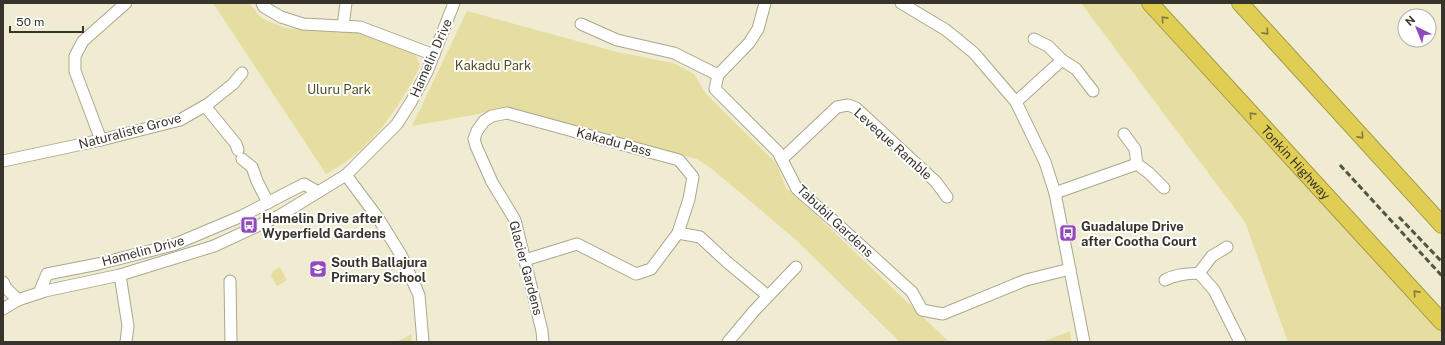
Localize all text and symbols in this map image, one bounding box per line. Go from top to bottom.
scale bar [10,8,83,34]
north arrow [1397,8,1437,48]
text: N [1403,13,1417,28]
text: 50 m [16,15,44,29]
street label: Hamelin Drive [407,16,455,100]
one-way arrow [1162,16,1169,24]
one-way arrow [1261,27,1269,35]
park label: Kakadu Park [455,58,531,73]
park label: Uluru Park [307,82,371,97]
street label: Leveque Ramble [851,105,935,183]
street label: Naturaliste Grove [77,110,183,152]
one-way arrow [1249,112,1257,120]
street label: Tonkin Highway [1258,122,1334,203]
street label: Kakadu Pass [575,125,653,159]
one-way arrow [1356,131,1363,138]
street label: Tabubil Gardens [794,182,876,260]
place label: Hamelin Drive after Wyperfield Gardens [262,211,386,241]
bus stop icon: Hamelin Drive after Wyperfield Gardens [239,215,259,235]
street label: Glacier Gardens [506,219,546,317]
place label: Guadalupe Drive after Cootha Court [1081,219,1197,249]
bus stop icon: Guadalupe Drive after Cootha Court [1058,223,1078,243]
street label: Hamelin Drive [100,233,186,269]
place label: South Ballajura Primary School [331,255,427,285]
school or university icon: South Ballajura Primary School [308,259,328,279]
one-way arrow [1413,291,1420,298]

